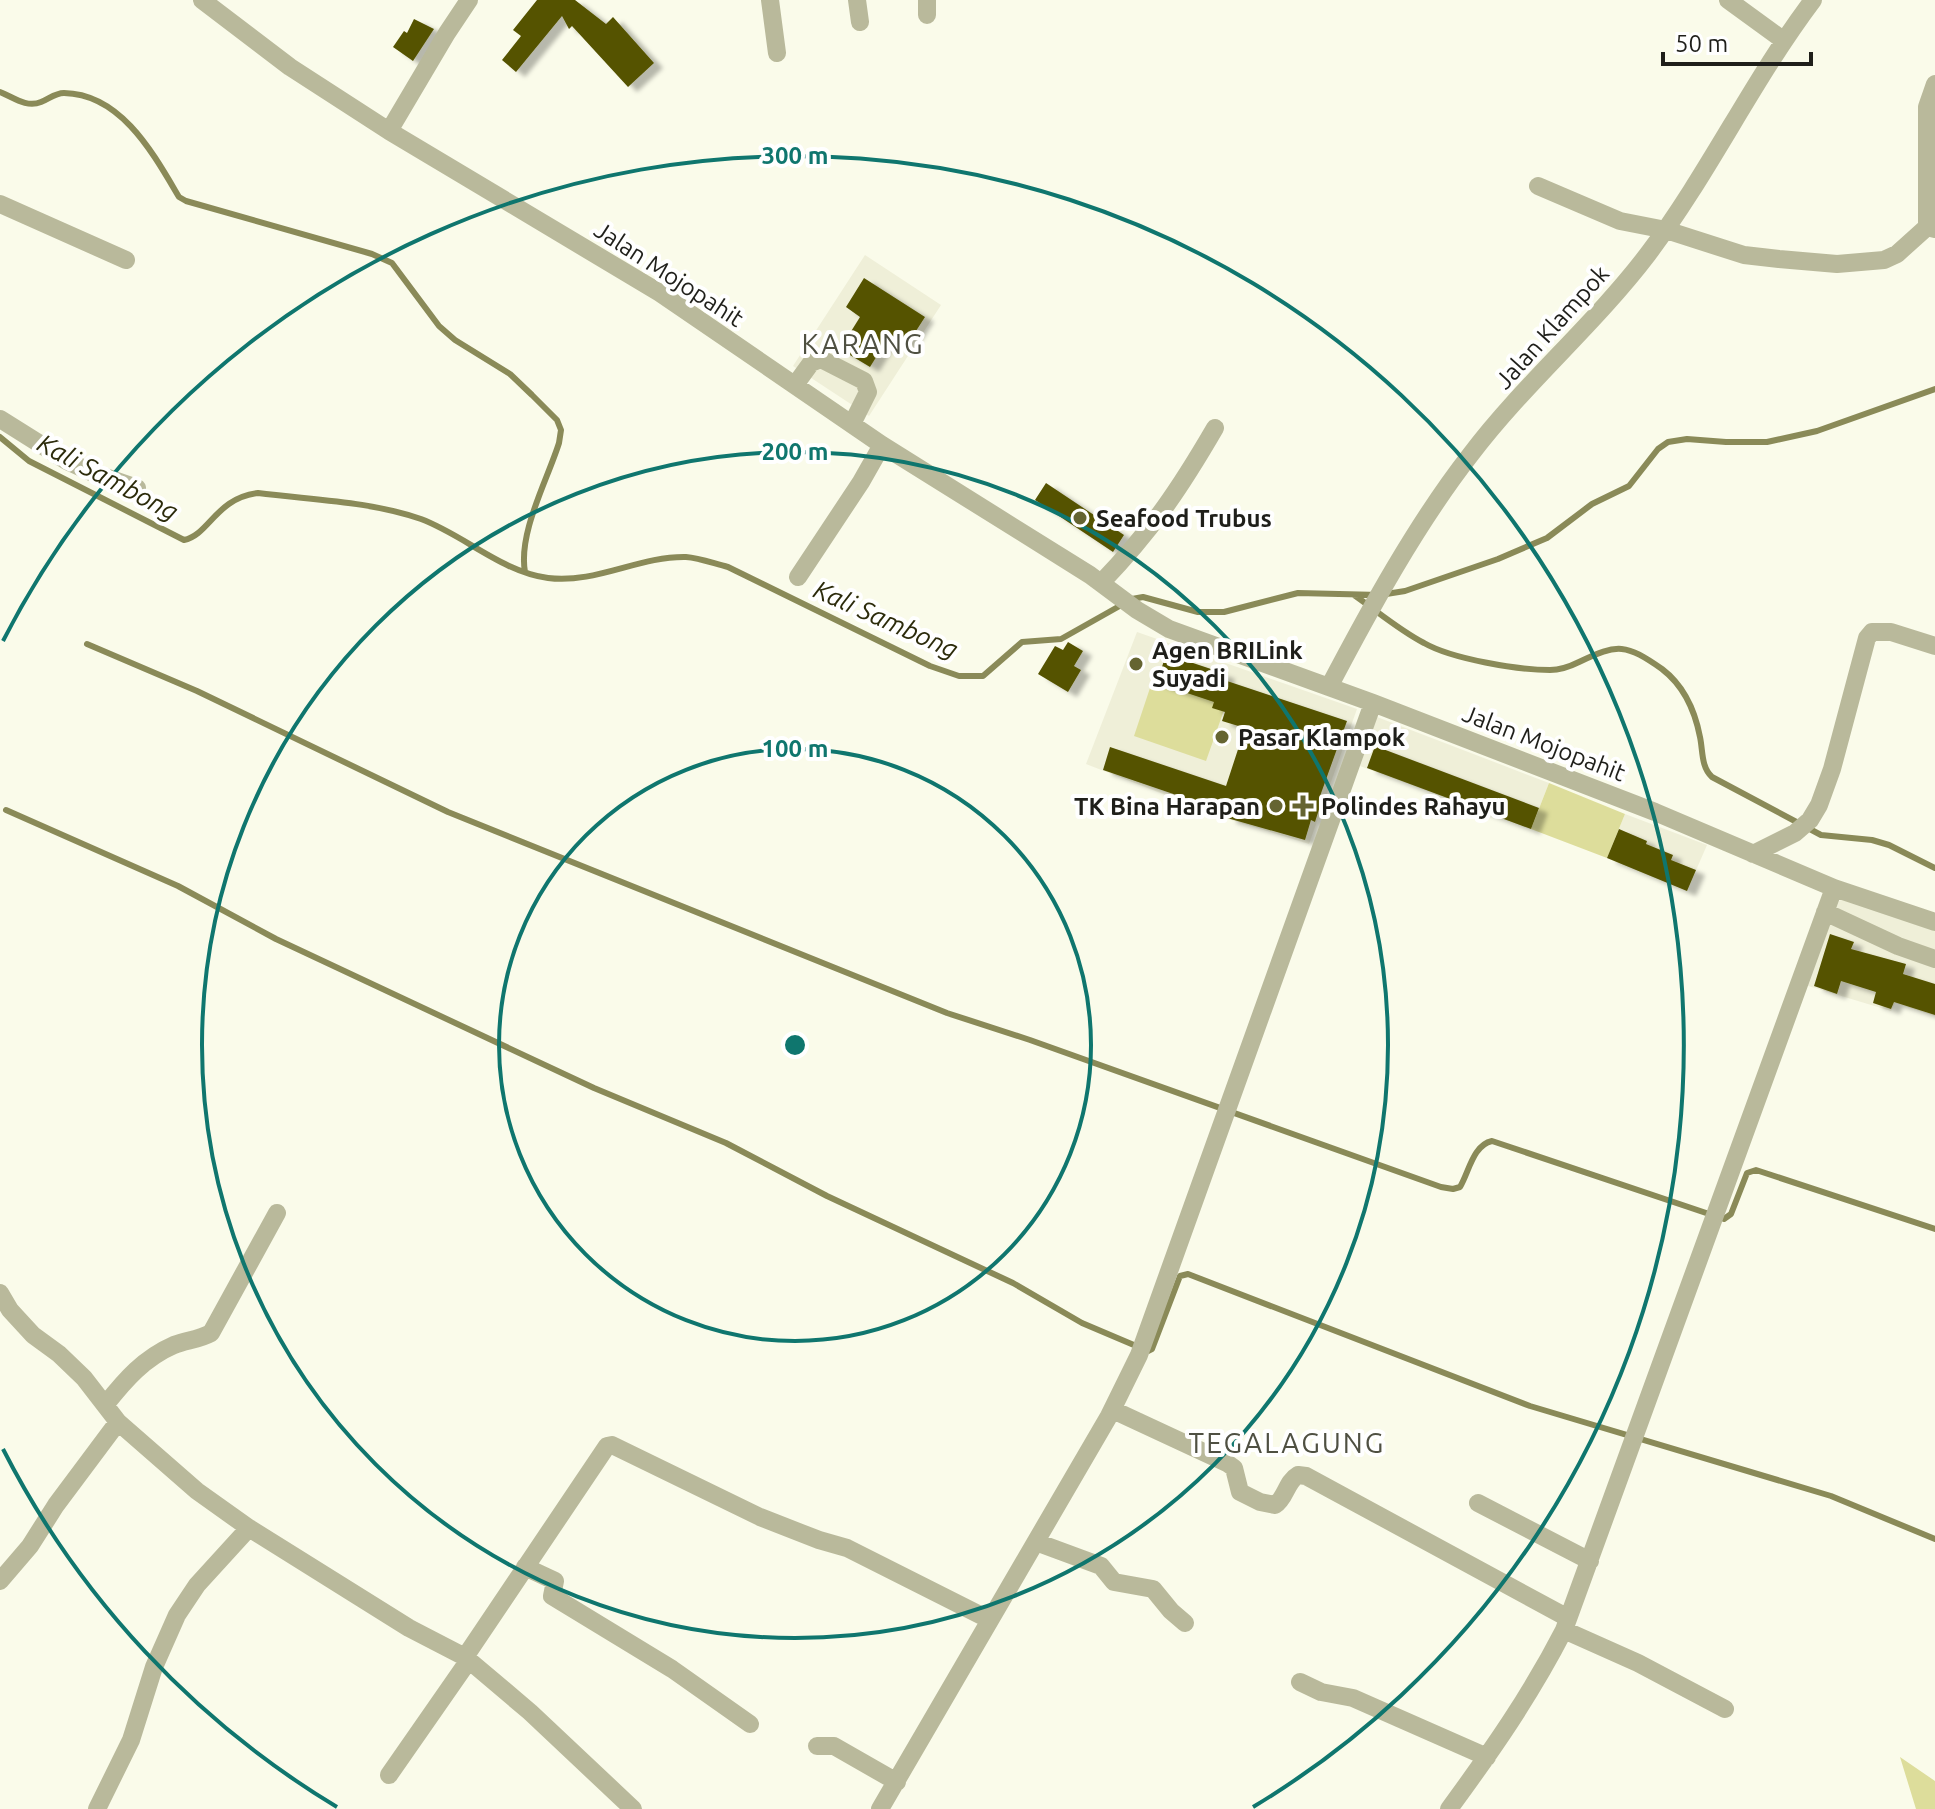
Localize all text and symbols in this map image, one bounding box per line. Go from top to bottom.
scale bar [1663,16,1811,66]
text: 50 m [1675,30,1728,57]
text: 300 m [762,142,828,169]
street label: Jalan Mojopahit [589,216,749,333]
street label: Jalan Klampok [1490,260,1614,394]
district label: KARANG [801,328,925,359]
water label: Kali Sambong [33,428,183,526]
text: 200 m [762,438,828,465]
place label: Seafood Trubus [1096,505,1272,532]
marker: Seafood Trubus [1071,509,1089,527]
water label: Kali Sambong [809,574,963,664]
place label: Agen BRILink Suyadi [1152,637,1303,692]
marker: Agen BRILink Suyadi [1127,655,1145,673]
street label: Jalan Mojopahit [1459,700,1630,787]
place label: Pasar Klampok [1238,724,1406,751]
marker: Pasar Klampok [1213,728,1231,746]
text: 100 m [762,735,828,762]
place label: TK Bina Harapan [1074,793,1260,820]
place label: Polindes Rahayu [1321,793,1505,820]
marker: Polindes Rahayu [1292,795,1314,817]
marker: TK Bina Harapan [1267,797,1285,815]
centre of rings [781,1031,809,1059]
district label: TEGALAGUNG [1189,1427,1385,1458]

